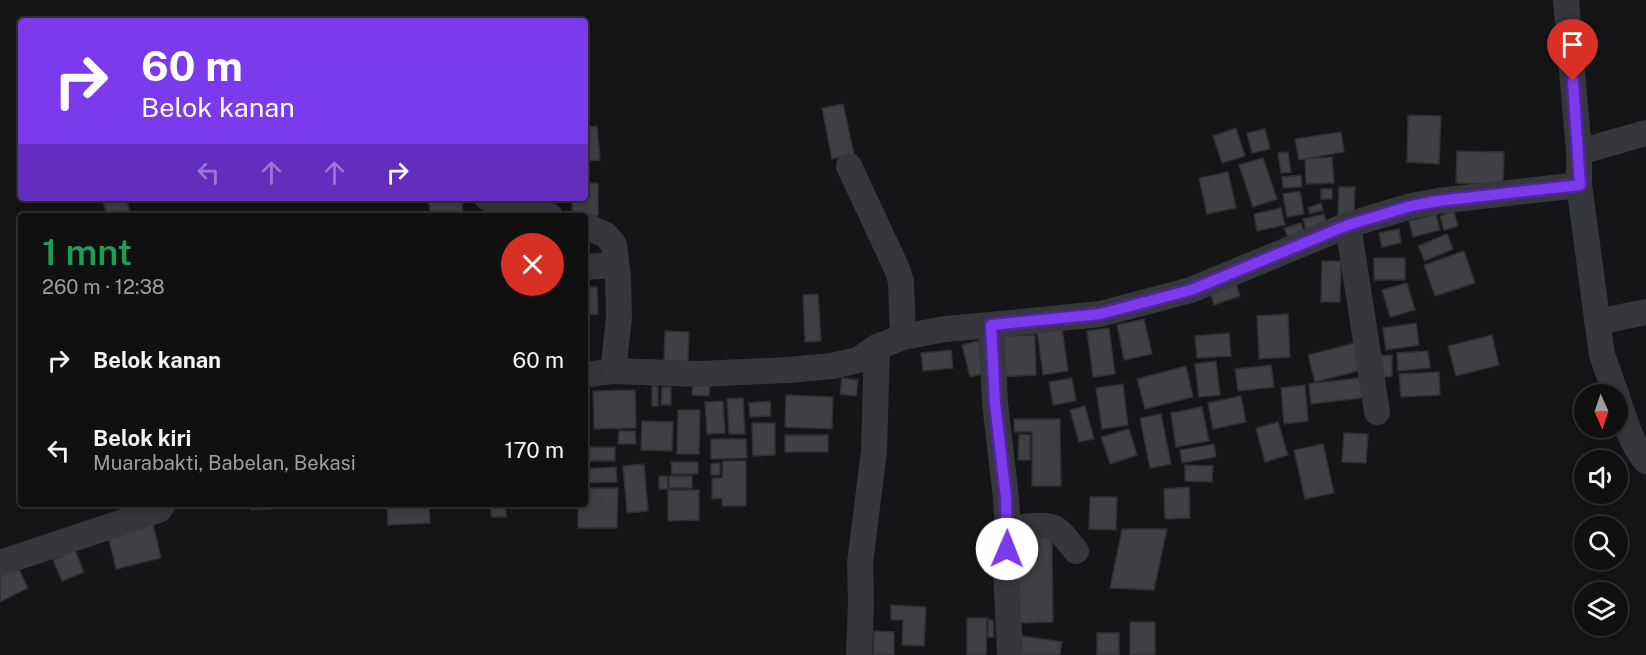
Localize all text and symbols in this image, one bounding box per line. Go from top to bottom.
pin [1547,19,1598,81]
icon: arrive [1556,28,1589,61]
text: 60 m [141,41,243,90]
icon: right [42,42,120,120]
text: Belok kanan [141,91,295,123]
icon: left [192,156,225,189]
icon: ahead [255,156,288,189]
icon: ahead [318,156,351,189]
icon: right [381,156,414,189]
text: 1 mnt [42,231,132,273]
button: close [501,233,564,296]
text: 260 m · 12:38 [42,275,165,299]
icon: right [42,344,75,377]
text: Belok kanan [93,347,221,373]
text: 60 m [513,347,564,373]
north arrow [1574,384,1628,438]
map controls [1574,384,1628,636]
text: Belok kiri [93,425,191,451]
icon: left [42,434,75,467]
text: 170 m [504,437,564,463]
button: sound [1574,450,1628,504]
text: Muarabakti, Babelan, Bekasi [93,451,356,475]
button: search [1574,516,1628,570]
position arrow [975,517,1039,581]
button: layers [1574,582,1628,636]

